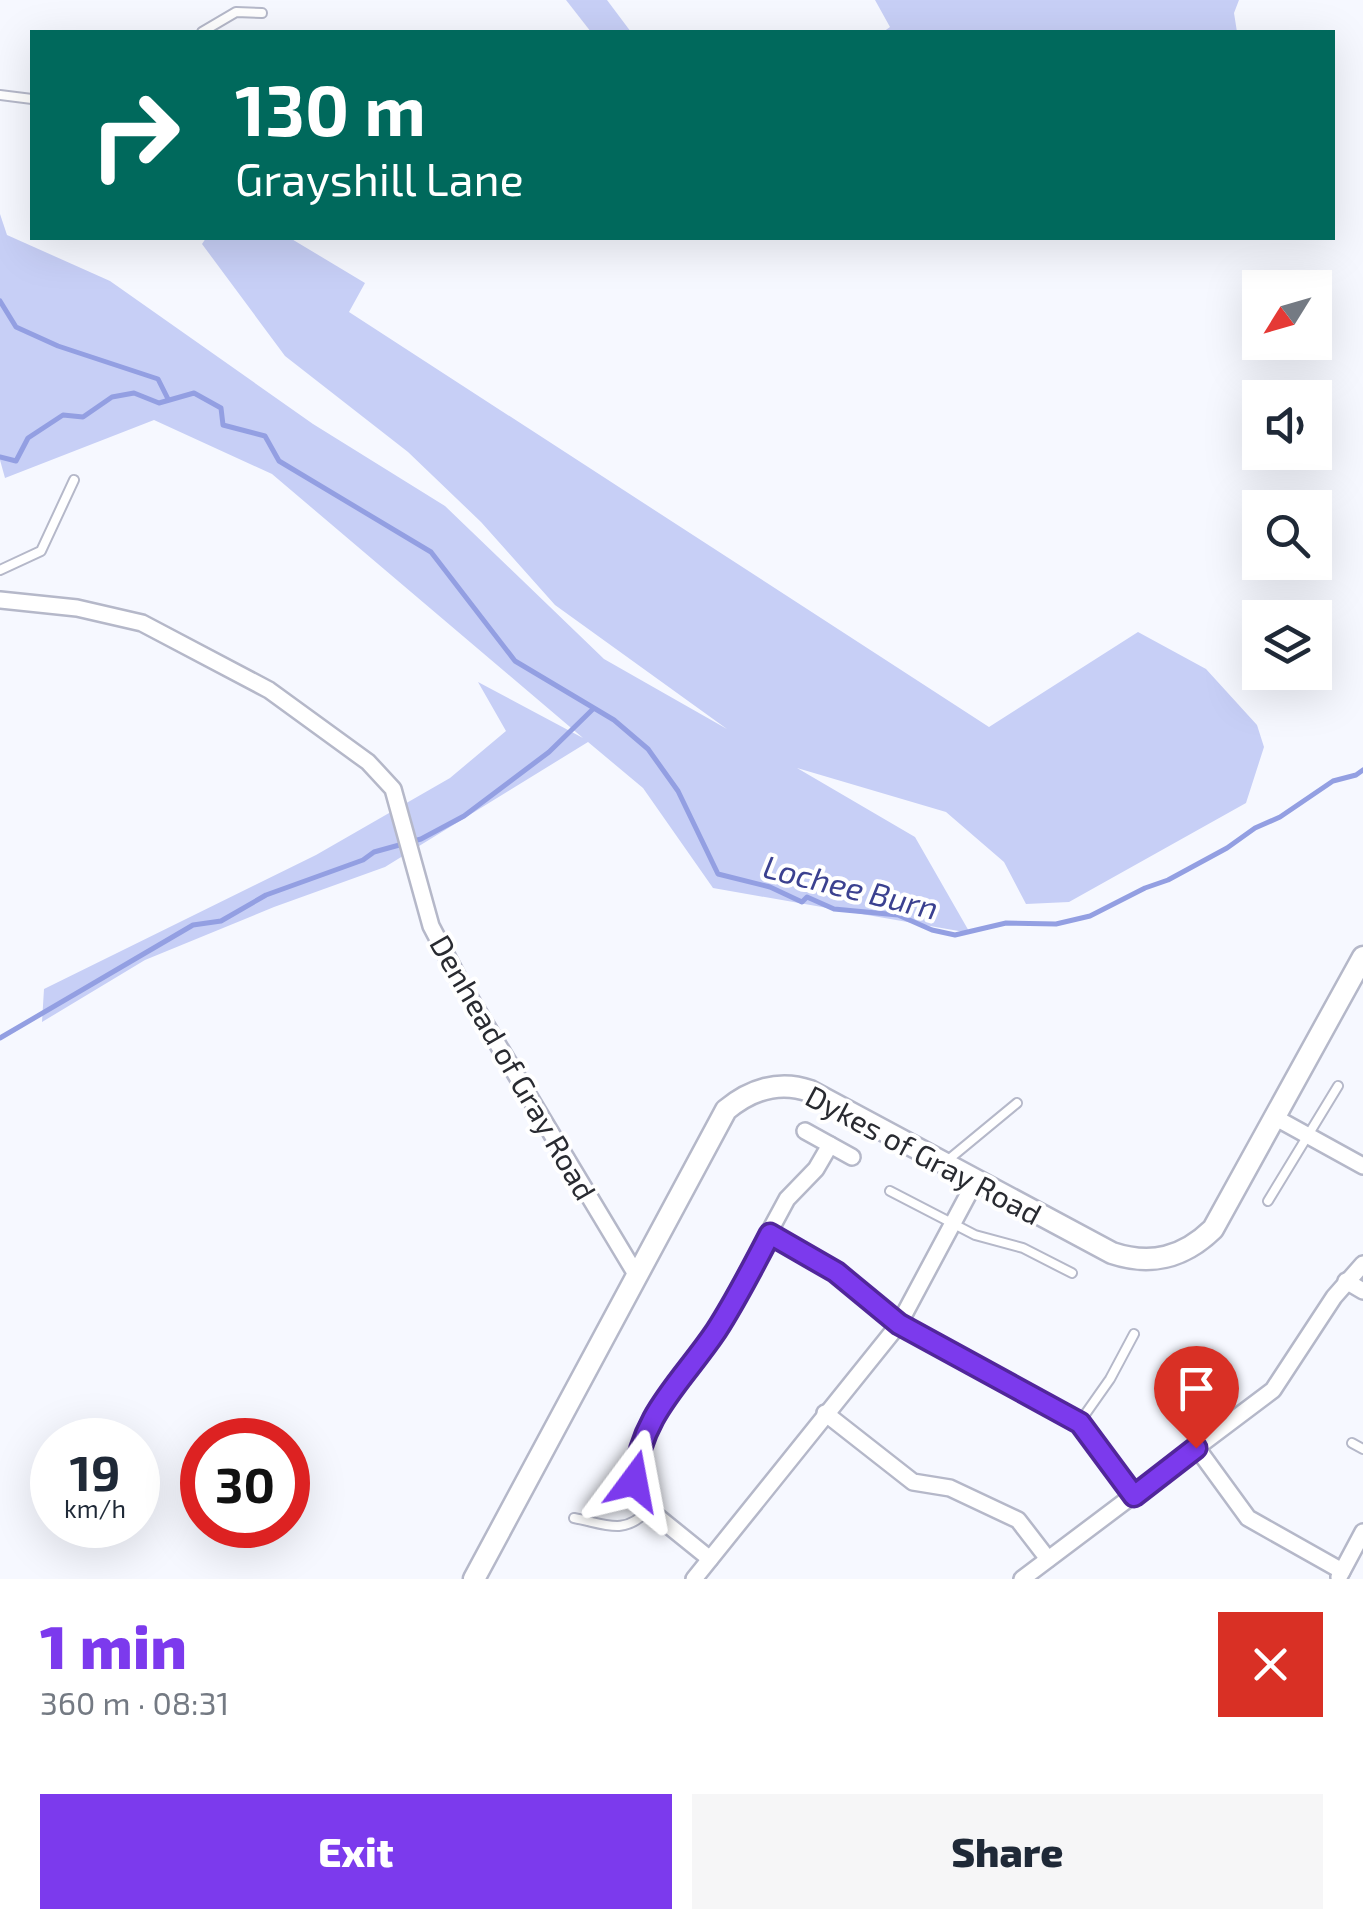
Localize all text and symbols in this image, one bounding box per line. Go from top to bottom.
text: 130 m [235,66,426,150]
icon: right [70,70,200,200]
text: Grayshill Lane [235,151,524,205]
north arrow [1242,270,1332,360]
map controls [1242,270,1332,690]
button: sound [1242,380,1332,470]
button: search [1242,490,1332,580]
button: layers [1242,600,1332,690]
water label: Lochee Burn [760,846,942,926]
street label: Denhead of Gray Road [423,928,605,1206]
street label: Dykes of Gray Road [800,1077,1048,1231]
pin [1154,1346,1239,1449]
icon: arrive [1169,1361,1224,1416]
speed limit sign: 30 [180,1418,310,1548]
position arrow [582,1429,686,1533]
text: 19 [69,1441,121,1501]
text: km/h [64,1493,126,1523]
text: 1 min [40,1609,187,1681]
button: close [1218,1612,1323,1717]
text: 360 m · 08:31 [40,1683,229,1721]
button: Exit [40,1794,672,1909]
button: Share [692,1794,1323,1909]

